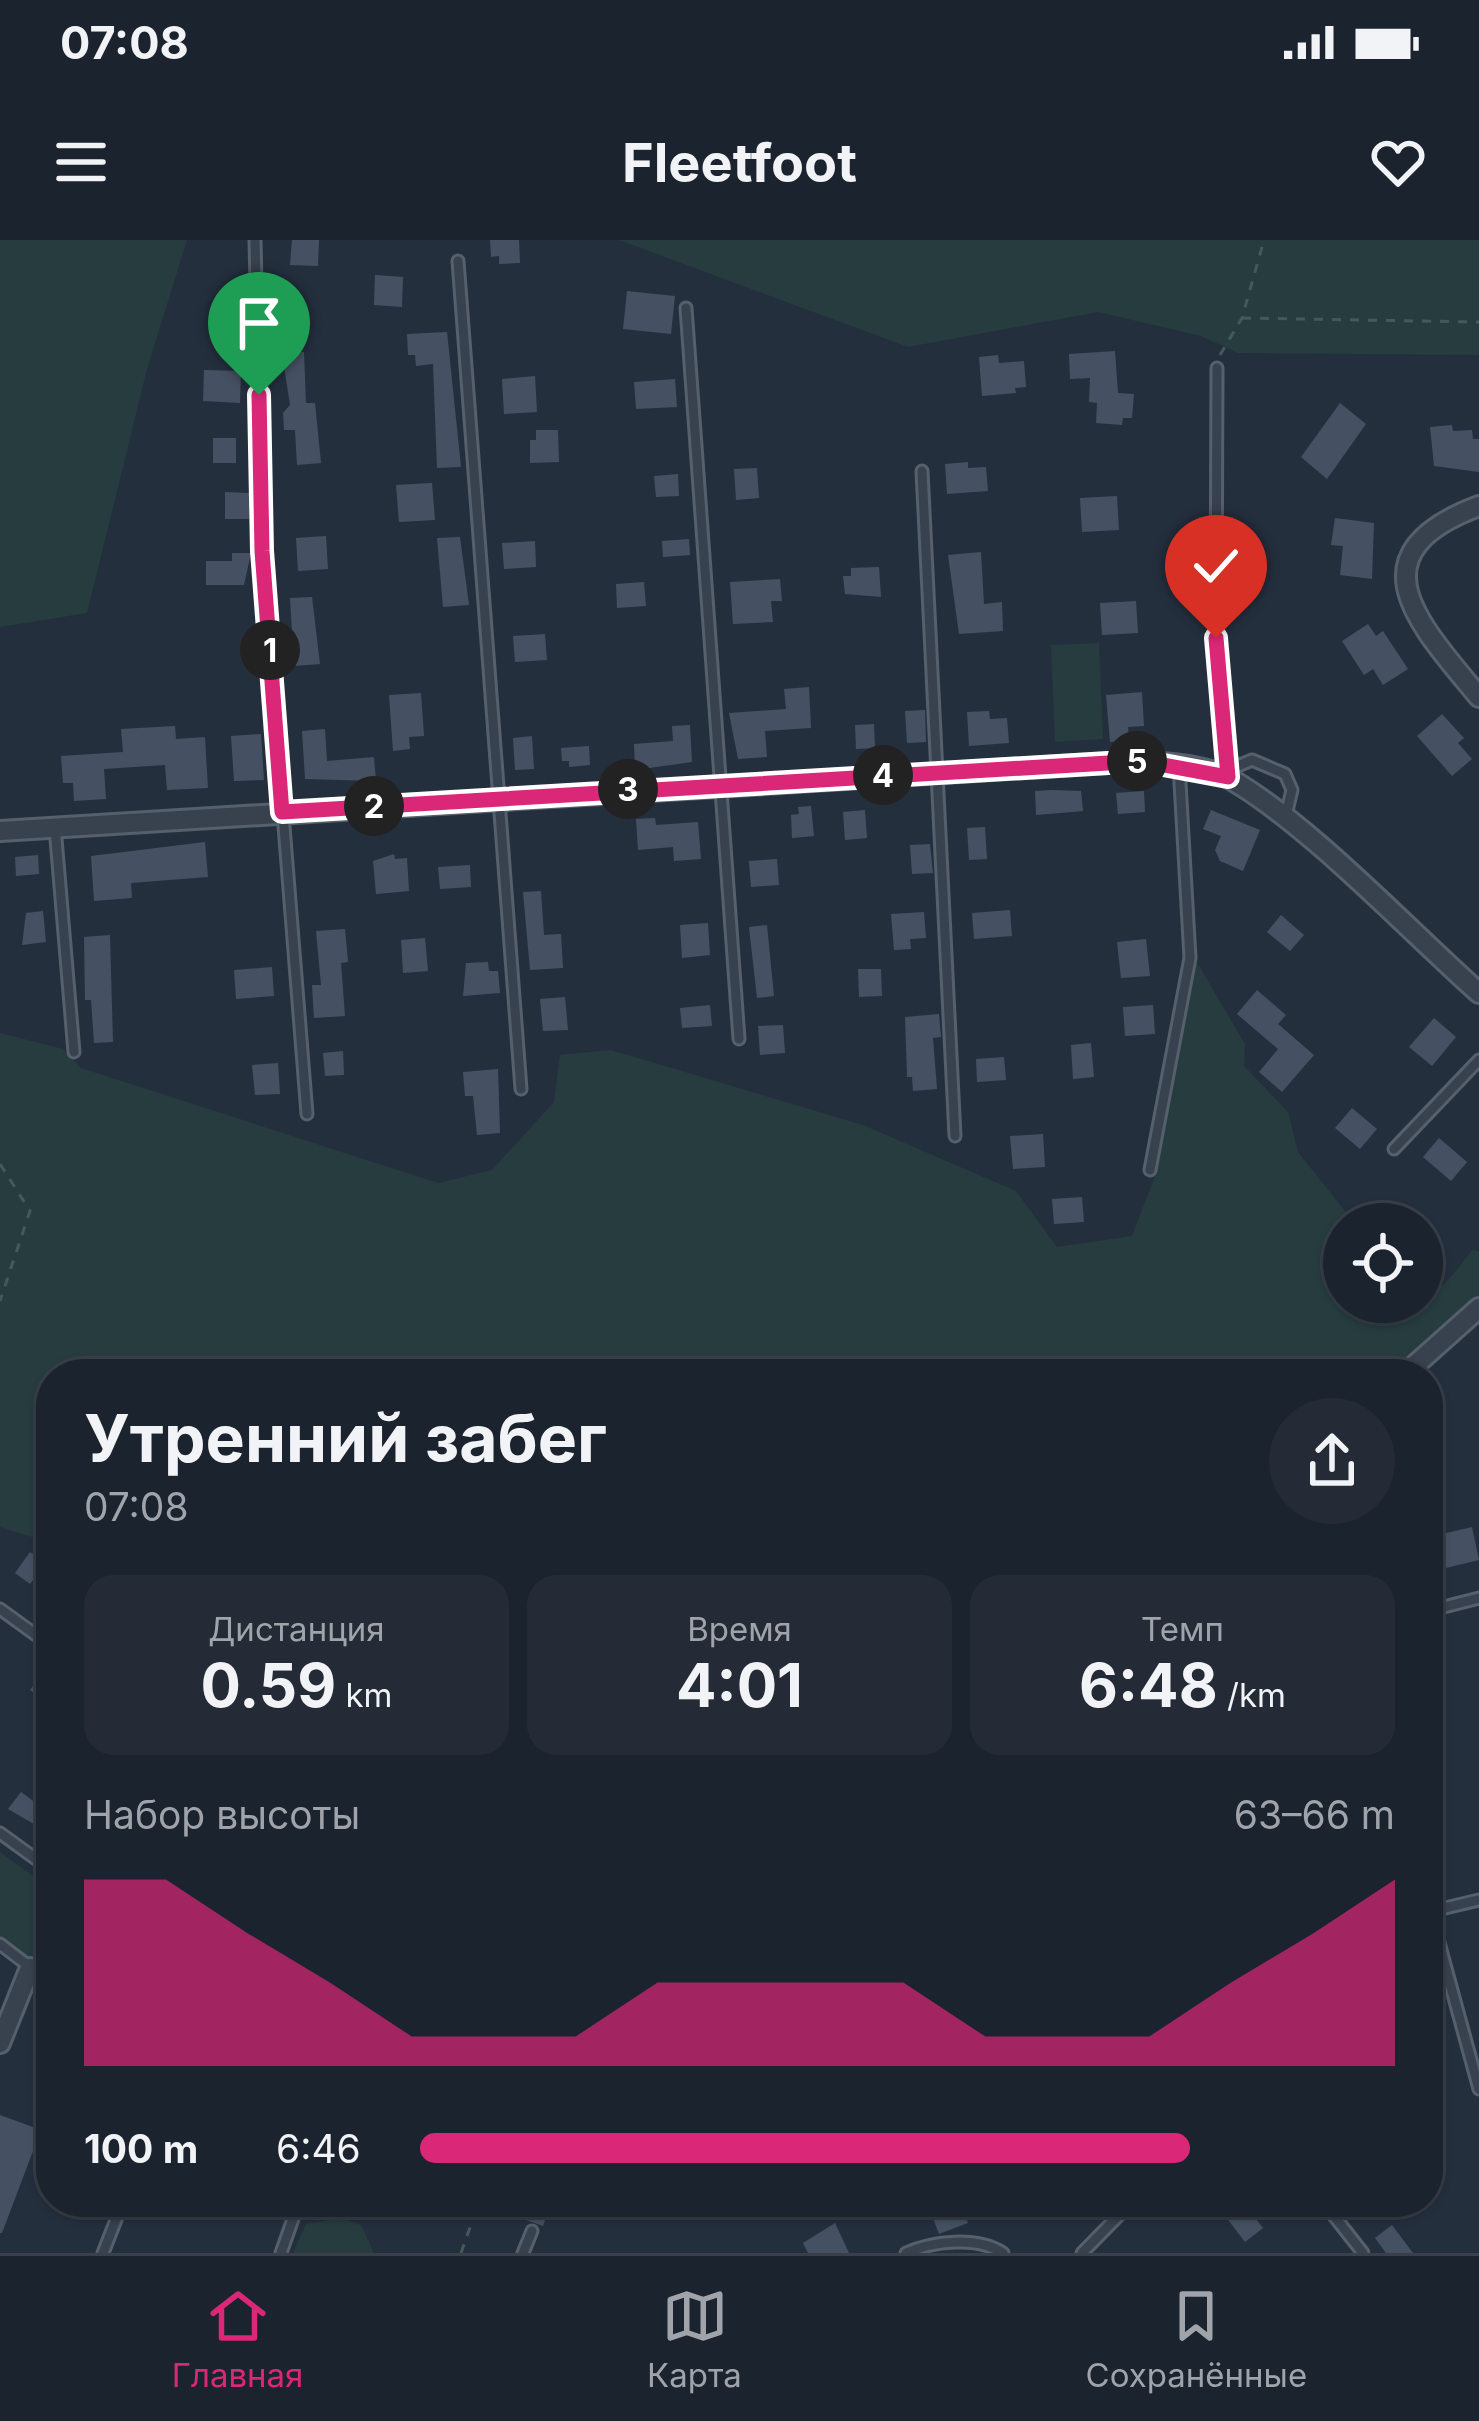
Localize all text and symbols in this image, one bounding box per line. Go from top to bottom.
text: 07:08 [60,15,189,70]
icon: menu [48,129,114,195]
icon: heart [1365,129,1431,195]
text: Fleetfoot [622,130,857,195]
pin [208,272,310,395]
icon: arrive [226,290,292,356]
pin [1165,515,1267,638]
icon: check [1183,533,1249,599]
pin: 1 [240,620,300,680]
text: 1 [263,630,277,670]
pin: 5 [1107,731,1167,791]
text: 5 [1126,741,1148,781]
pin: 4 [853,745,913,805]
text: 4 [872,755,894,795]
pin: 3 [598,759,658,819]
text: 3 [617,769,639,809]
pin: 2 [344,776,404,836]
text: 2 [364,786,384,826]
map controls [1323,1203,1443,1323]
button: locate [1323,1203,1443,1323]
text: Утренний забег [84,1398,607,1478]
button: share [1269,1398,1395,1524]
text: 07:08 [84,1483,189,1530]
text: Дистанция [208,1609,385,1649]
text: Время [687,1609,792,1649]
text: Темп [1141,1609,1224,1649]
text: 0.59 [201,1649,336,1721]
text: 4:01 [676,1649,803,1721]
text: 6:48 [1079,1649,1218,1721]
text: km [336,1675,393,1715]
text: /km [1218,1675,1286,1715]
text: Набор высоты [84,1791,360,1838]
text: 63–66 m [1234,1791,1395,1838]
text: 100 m [84,2125,198,2172]
text: 6:46 [276,2125,361,2172]
tab: Главная [172,2283,303,2395]
tab: Карта [647,2283,742,2395]
tab: Сохранённые [1086,2283,1307,2395]

